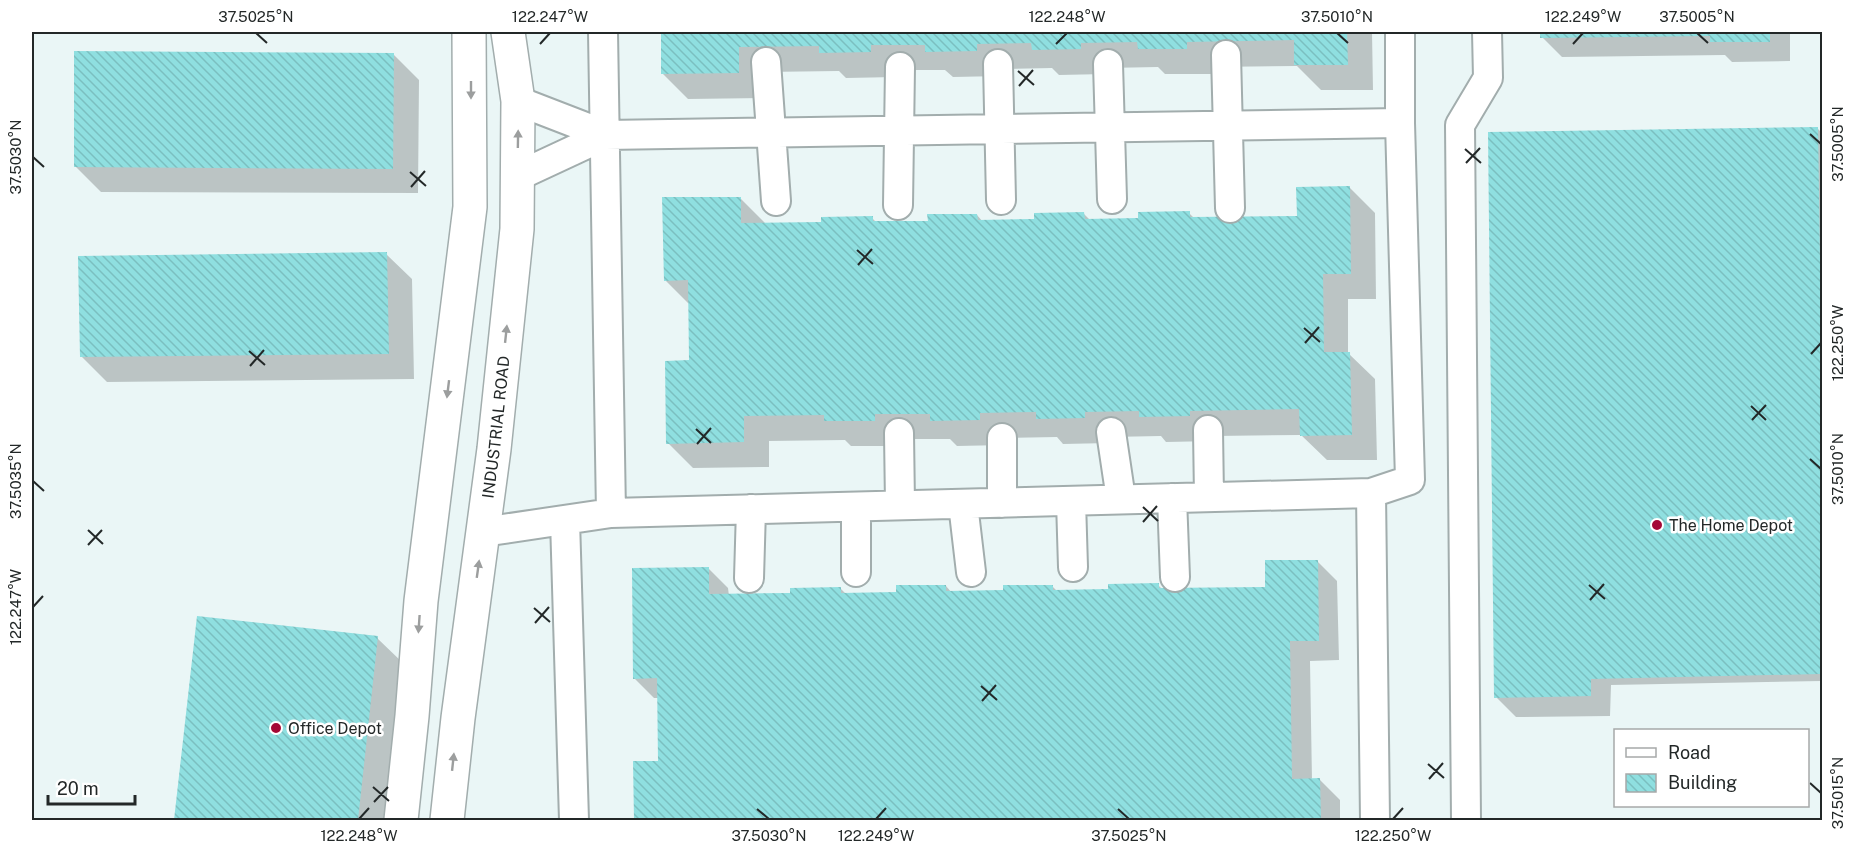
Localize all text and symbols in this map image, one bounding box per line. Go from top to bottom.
text: 37.5025°N [218,8,294,25]
text: 122.247°W [512,8,588,25]
text: 122.248°W [1029,8,1106,25]
text: 37.5010°N [1301,8,1373,25]
text: 122.249°W [1545,8,1621,25]
text: 37.5005°N [1659,8,1735,25]
one-way arrow [466,80,476,99]
text: 37.5005°N [1829,106,1846,182]
text: 37.5030°N [7,119,24,195]
one-way arrow [513,130,523,149]
text: 122.250°W [1829,305,1846,381]
one-way arrow [501,324,511,343]
street label: INDUSTRIAL ROAD [479,355,514,499]
one-way arrow [444,379,453,398]
text: 37.5010°N [1829,433,1846,505]
text: 37.5035°N [7,443,24,519]
place label: The Home Depot [1669,516,1793,535]
marker: The Home Depot [1650,518,1664,532]
one-way arrow [474,559,483,578]
text: 122.247°W [7,569,24,645]
one-way arrow [414,614,424,633]
place label: Office Depot [288,719,382,738]
marker: Office Depot [269,721,283,735]
legend [1614,729,1809,807]
text: Road [1668,742,1711,763]
one-way arrow [449,753,458,772]
text: 37.5015°N [1829,757,1846,829]
scale bar [48,768,135,806]
text: Building [1668,772,1737,793]
text: 20 m [57,778,99,799]
text: 122.248°W [321,827,398,844]
text: 37.5030°N [731,827,807,844]
text: 122.249°W [838,827,914,844]
text: 37.5025°N [1091,827,1167,844]
text: 122.250°W [1355,827,1431,844]

